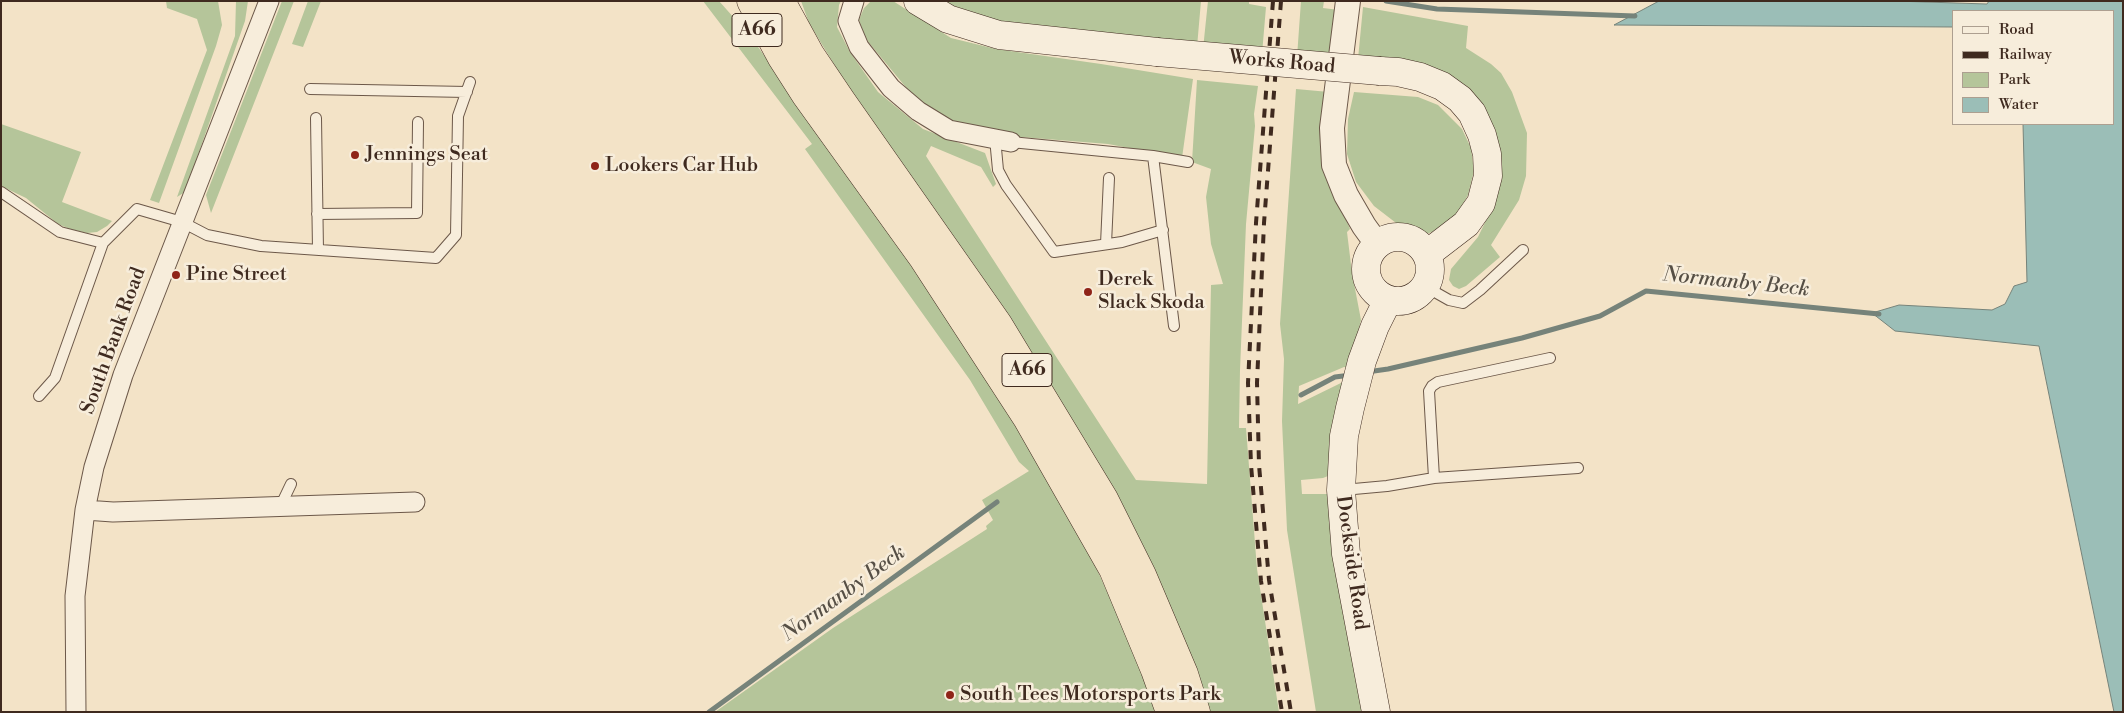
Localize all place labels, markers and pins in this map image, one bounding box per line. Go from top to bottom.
place label: Jennings Seat [365,143,488,167]
marker: Jennings Seat [349,149,361,161]
place label: Lookers Car Hub [605,154,758,178]
marker: Lookers Car Hub [589,160,601,172]
place label: Pine Street [186,263,287,287]
place label: Derek Slack Skoda [1098,268,1205,315]
marker: Pine Street [170,269,182,281]
marker: Derek Slack Skoda [1082,286,1094,298]
place label: South Tees Motorsports Park [960,683,1221,707]
marker: South Tees Motorsports Park [944,689,956,701]

